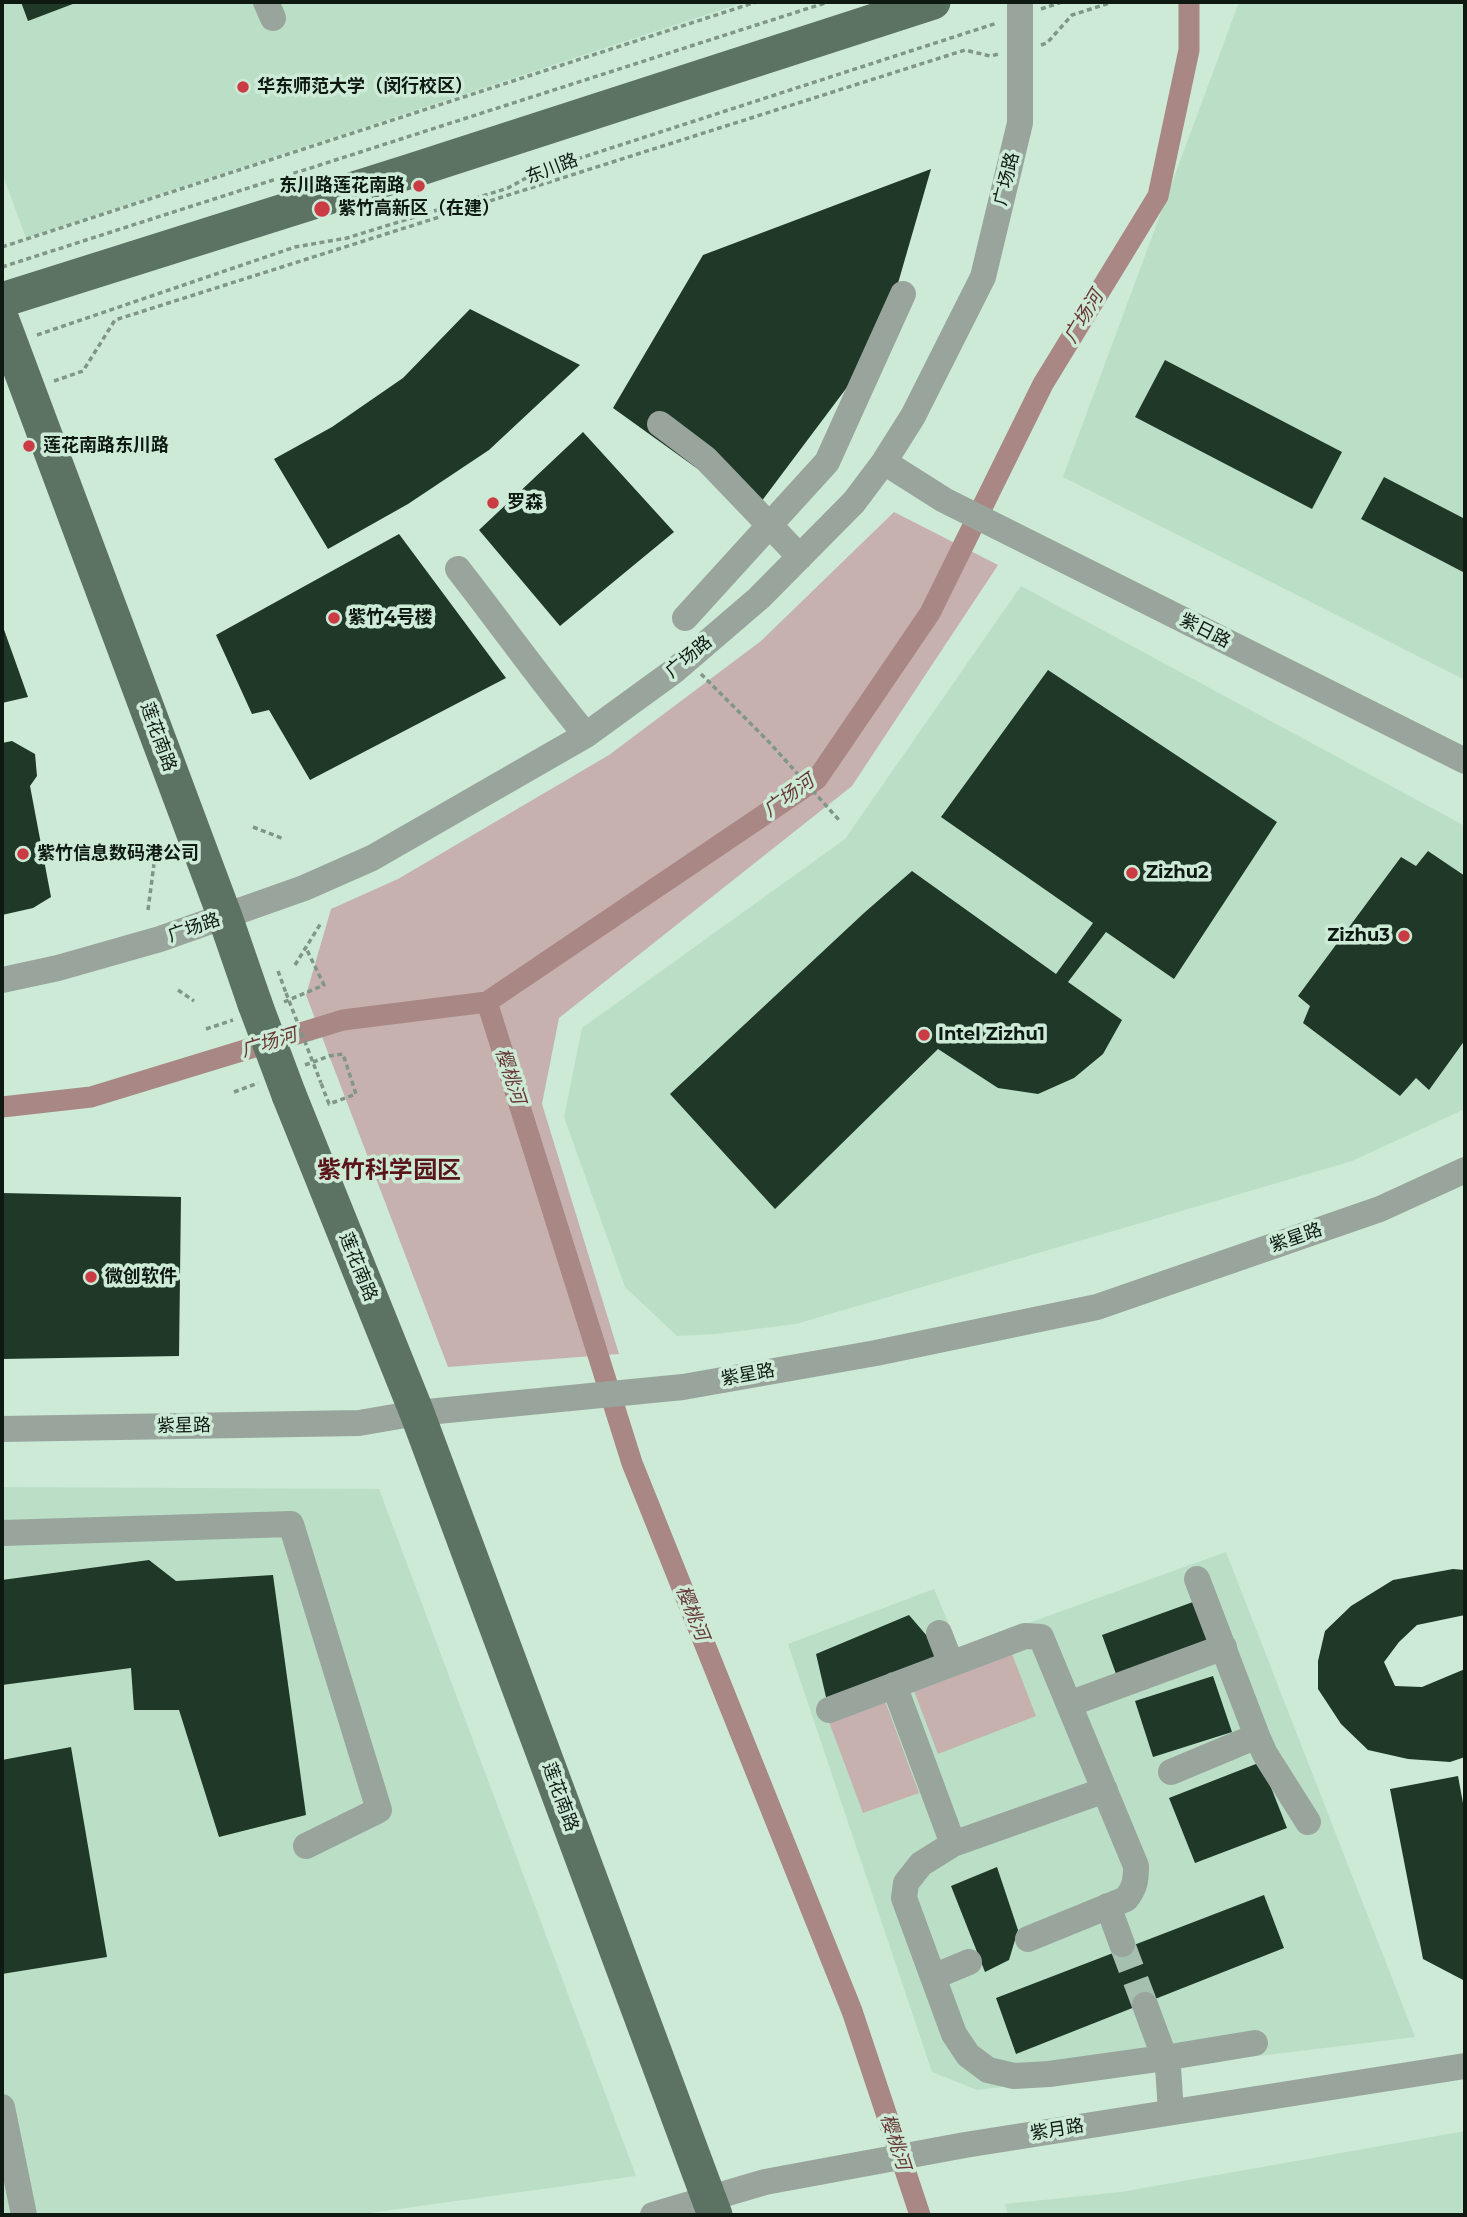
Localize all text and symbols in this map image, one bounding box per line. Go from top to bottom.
place label: 华东师范大学（闵行校区） [257,76,473,98]
marker: 华东师范大学（闵行校区） [235,79,251,95]
street label: 东川路 [523,149,581,189]
street label: 广场路 [990,150,1024,208]
place label: 东川路莲花南路 [279,175,405,197]
marker: 东川路莲花南路 [411,178,427,194]
place label: 紫竹高新区（在建） [338,198,500,220]
marker: 紫竹高新区（在建） [312,199,332,219]
water label: 广场河 [1060,287,1108,347]
place label: 莲花南路东川路 [43,435,169,457]
marker: 莲花南路东川路 [21,438,37,454]
place label: 罗森 [507,492,543,514]
marker: 罗森 [485,495,501,511]
place label: 紫竹4号楼 [348,607,432,629]
street label: 紫日路 [1176,609,1234,653]
marker: 紫竹4号楼 [326,610,342,626]
street label: 广场路 [661,631,717,683]
street label: 莲花南路 [136,699,180,775]
water label: 广场河 [759,770,819,822]
place label: 紫竹信息数码港公司 [37,843,199,865]
marker: 紫竹信息数码港公司 [15,846,31,862]
place label: Zizhu2 [1146,862,1209,884]
marker: Zizhu2 [1124,865,1140,881]
street label: 广场路 [165,909,223,947]
place label: Zizhu3 [1327,925,1390,947]
marker: Zizhu3 [1396,928,1412,944]
water label: 广场河 [238,1024,300,1062]
place label: Intel Zizhu1 [938,1024,1045,1046]
marker: Intel Zizhu1 [916,1027,932,1043]
water label: 樱桃河 [490,1045,530,1107]
district label: 紫竹科学园区 [317,1157,461,1185]
street label: 紫星路 [1267,1219,1325,1257]
street label: 莲花南路 [335,1230,381,1304]
place label: 微创软件 [105,1266,177,1288]
marker: 微创软件 [83,1269,99,1285]
street label: 紫星路 [720,1360,776,1390]
street label: 紫星路 [157,1415,211,1437]
water label: 樱桃河 [671,1582,713,1644]
street label: 莲花南路 [538,1759,582,1835]
water label: 樱桃河 [875,2111,915,2173]
street label: 紫月路 [1029,2115,1085,2145]

